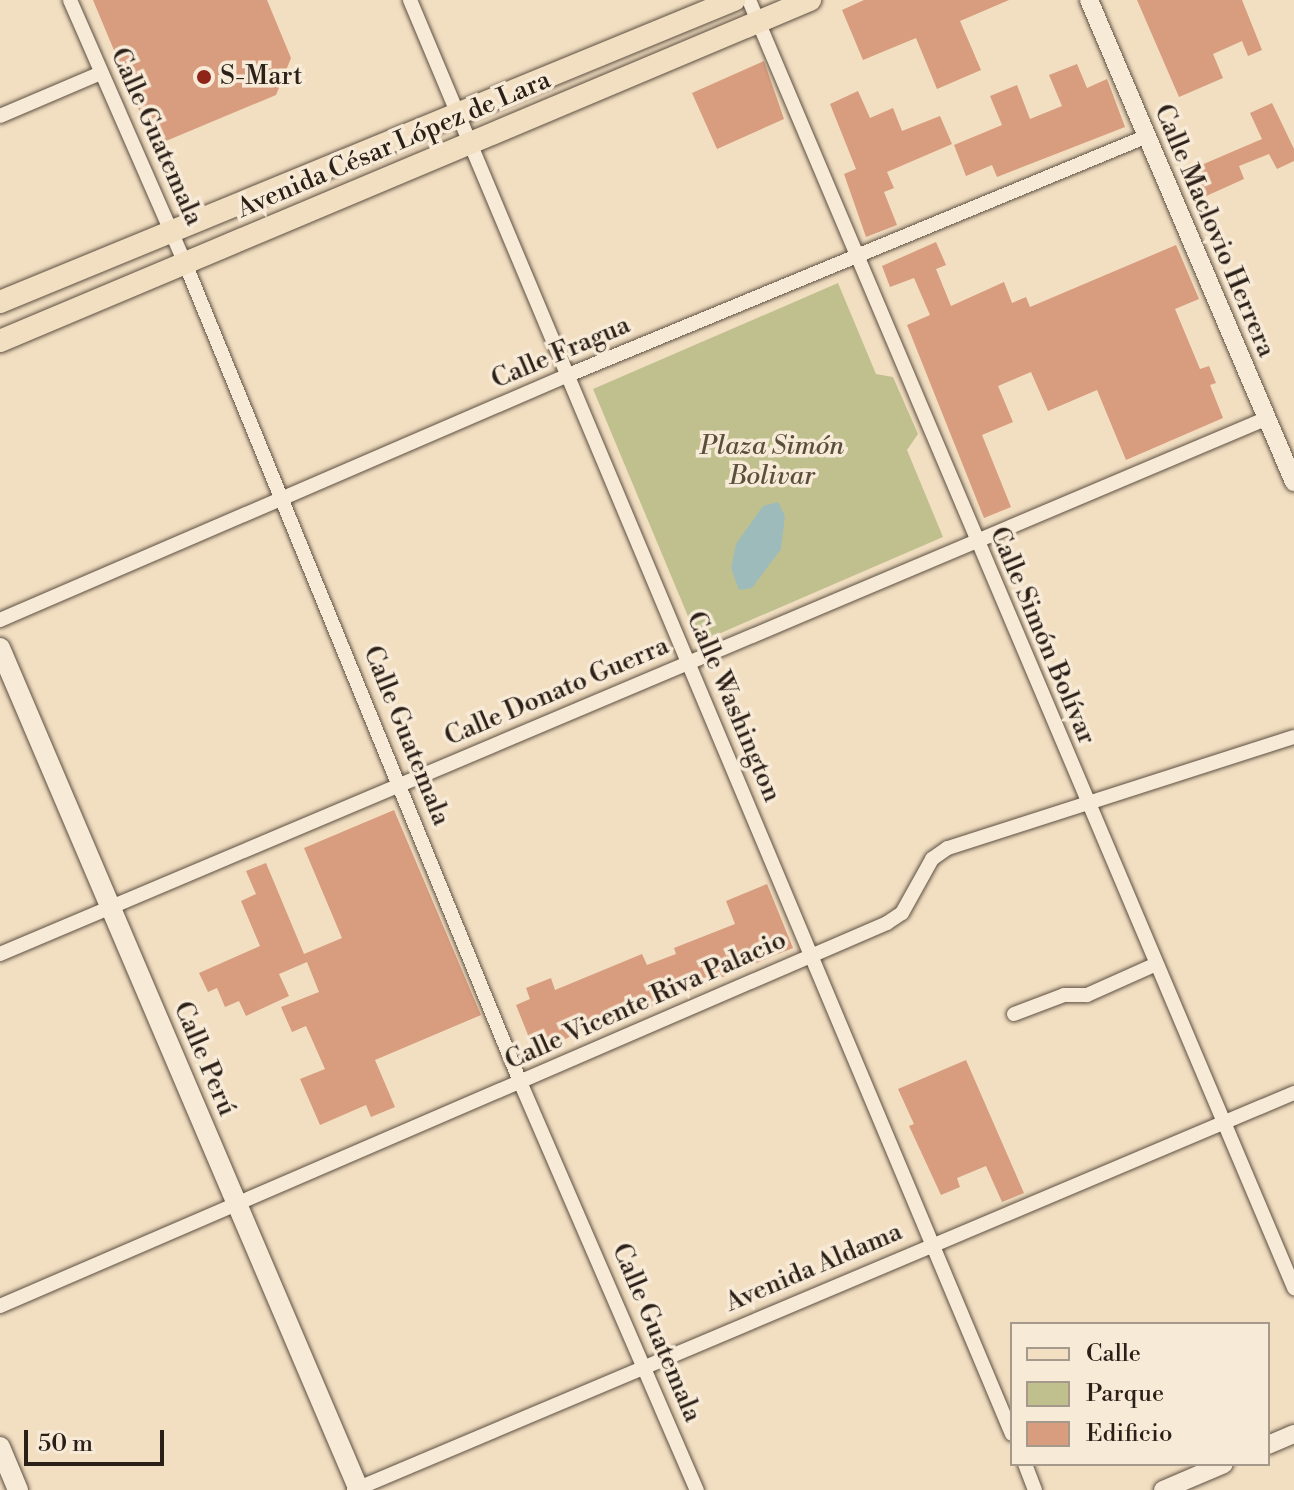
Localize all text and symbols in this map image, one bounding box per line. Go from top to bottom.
street label: Calle Guatemala [103,43,209,231]
place label: S-Mart [220,61,302,93]
street label: Avenida César López de Lara [233,65,555,225]
marker: S-Mart [195,68,213,86]
street label: Calle Maclovio Herrera [1147,100,1281,362]
street label: Calle Fragua [487,310,635,396]
park label: Plaza Simón Bolivar [700,431,844,492]
street label: Calle Simón Bolívar [982,523,1102,749]
street label: Calle Washington [679,607,787,807]
street label: Calle Donato Guerra [440,631,674,753]
street label: Calle Guatemala [356,642,456,830]
street label: Calle Vicente Riva Palacio [501,925,791,1077]
street label: Calle Perú [166,997,242,1121]
street label: Avenida Aldama [721,1217,907,1319]
street label: Calle Guatemala [604,1239,708,1427]
legend [1010,1322,1270,1466]
text: Calle [1086,1339,1141,1369]
text: Parque [1086,1379,1164,1409]
scale bar [28,1414,168,1464]
text: Edificio [1086,1419,1172,1449]
text: 50 m [38,1429,93,1459]

